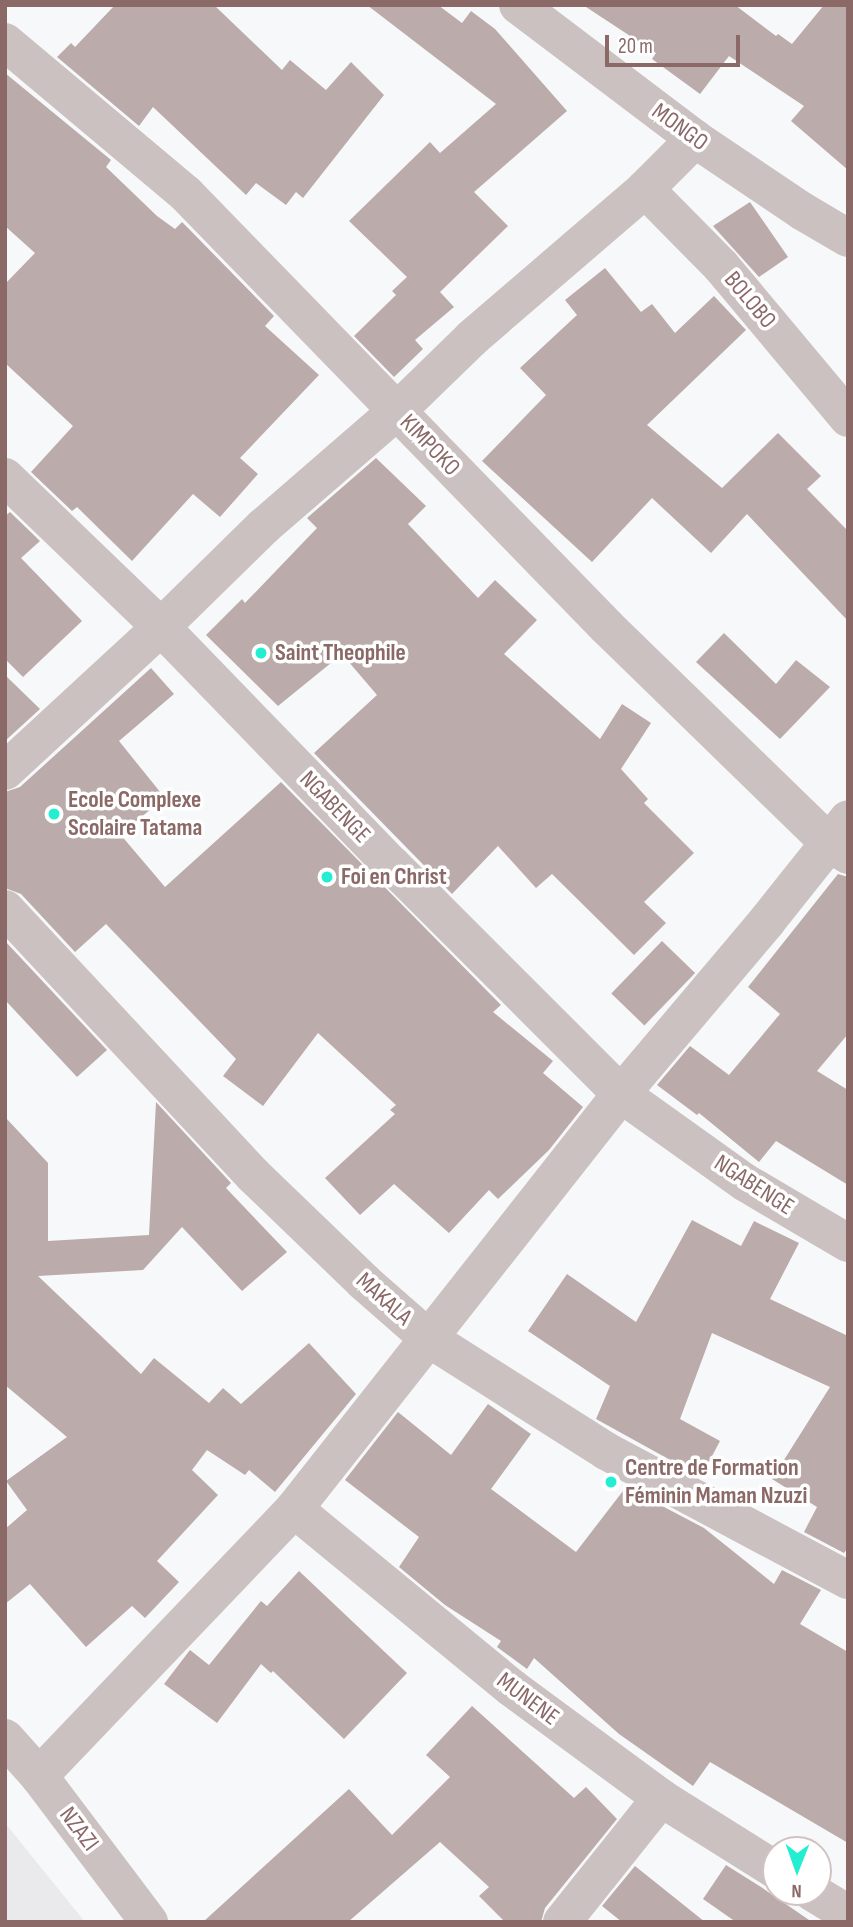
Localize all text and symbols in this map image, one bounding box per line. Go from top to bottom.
scale bar [608,21,743,65]
text: 20 m [618,34,653,59]
street label: MONGO [646,97,714,157]
street label: BOLOBO [718,266,782,334]
street label: KIMPOKO [394,408,466,482]
place label: Saint Theophile [275,639,406,667]
marker: Saint Theophile [253,645,269,661]
street label: NGABENGE [294,765,376,849]
place label: Ecole Complexe Scolaire Tatama [68,786,202,842]
marker: Ecole Complexe Scolaire Tatama [46,806,62,822]
place label: Foi en Christ [341,863,447,891]
marker: Foi en Christ [319,869,335,885]
street label: NGABENGE [709,1149,799,1221]
street label: MAKALA [350,1267,418,1331]
place label: Centre de Formation Féminin Maman Nzuzi [625,1454,807,1510]
marker: Centre de Formation Féminin Maman Nzuzi [603,1474,619,1490]
street label: MUNENE [491,1666,565,1732]
street label: NZAZI [53,1801,105,1857]
north arrow [762,1836,832,1906]
text: N [791,1879,802,1902]

